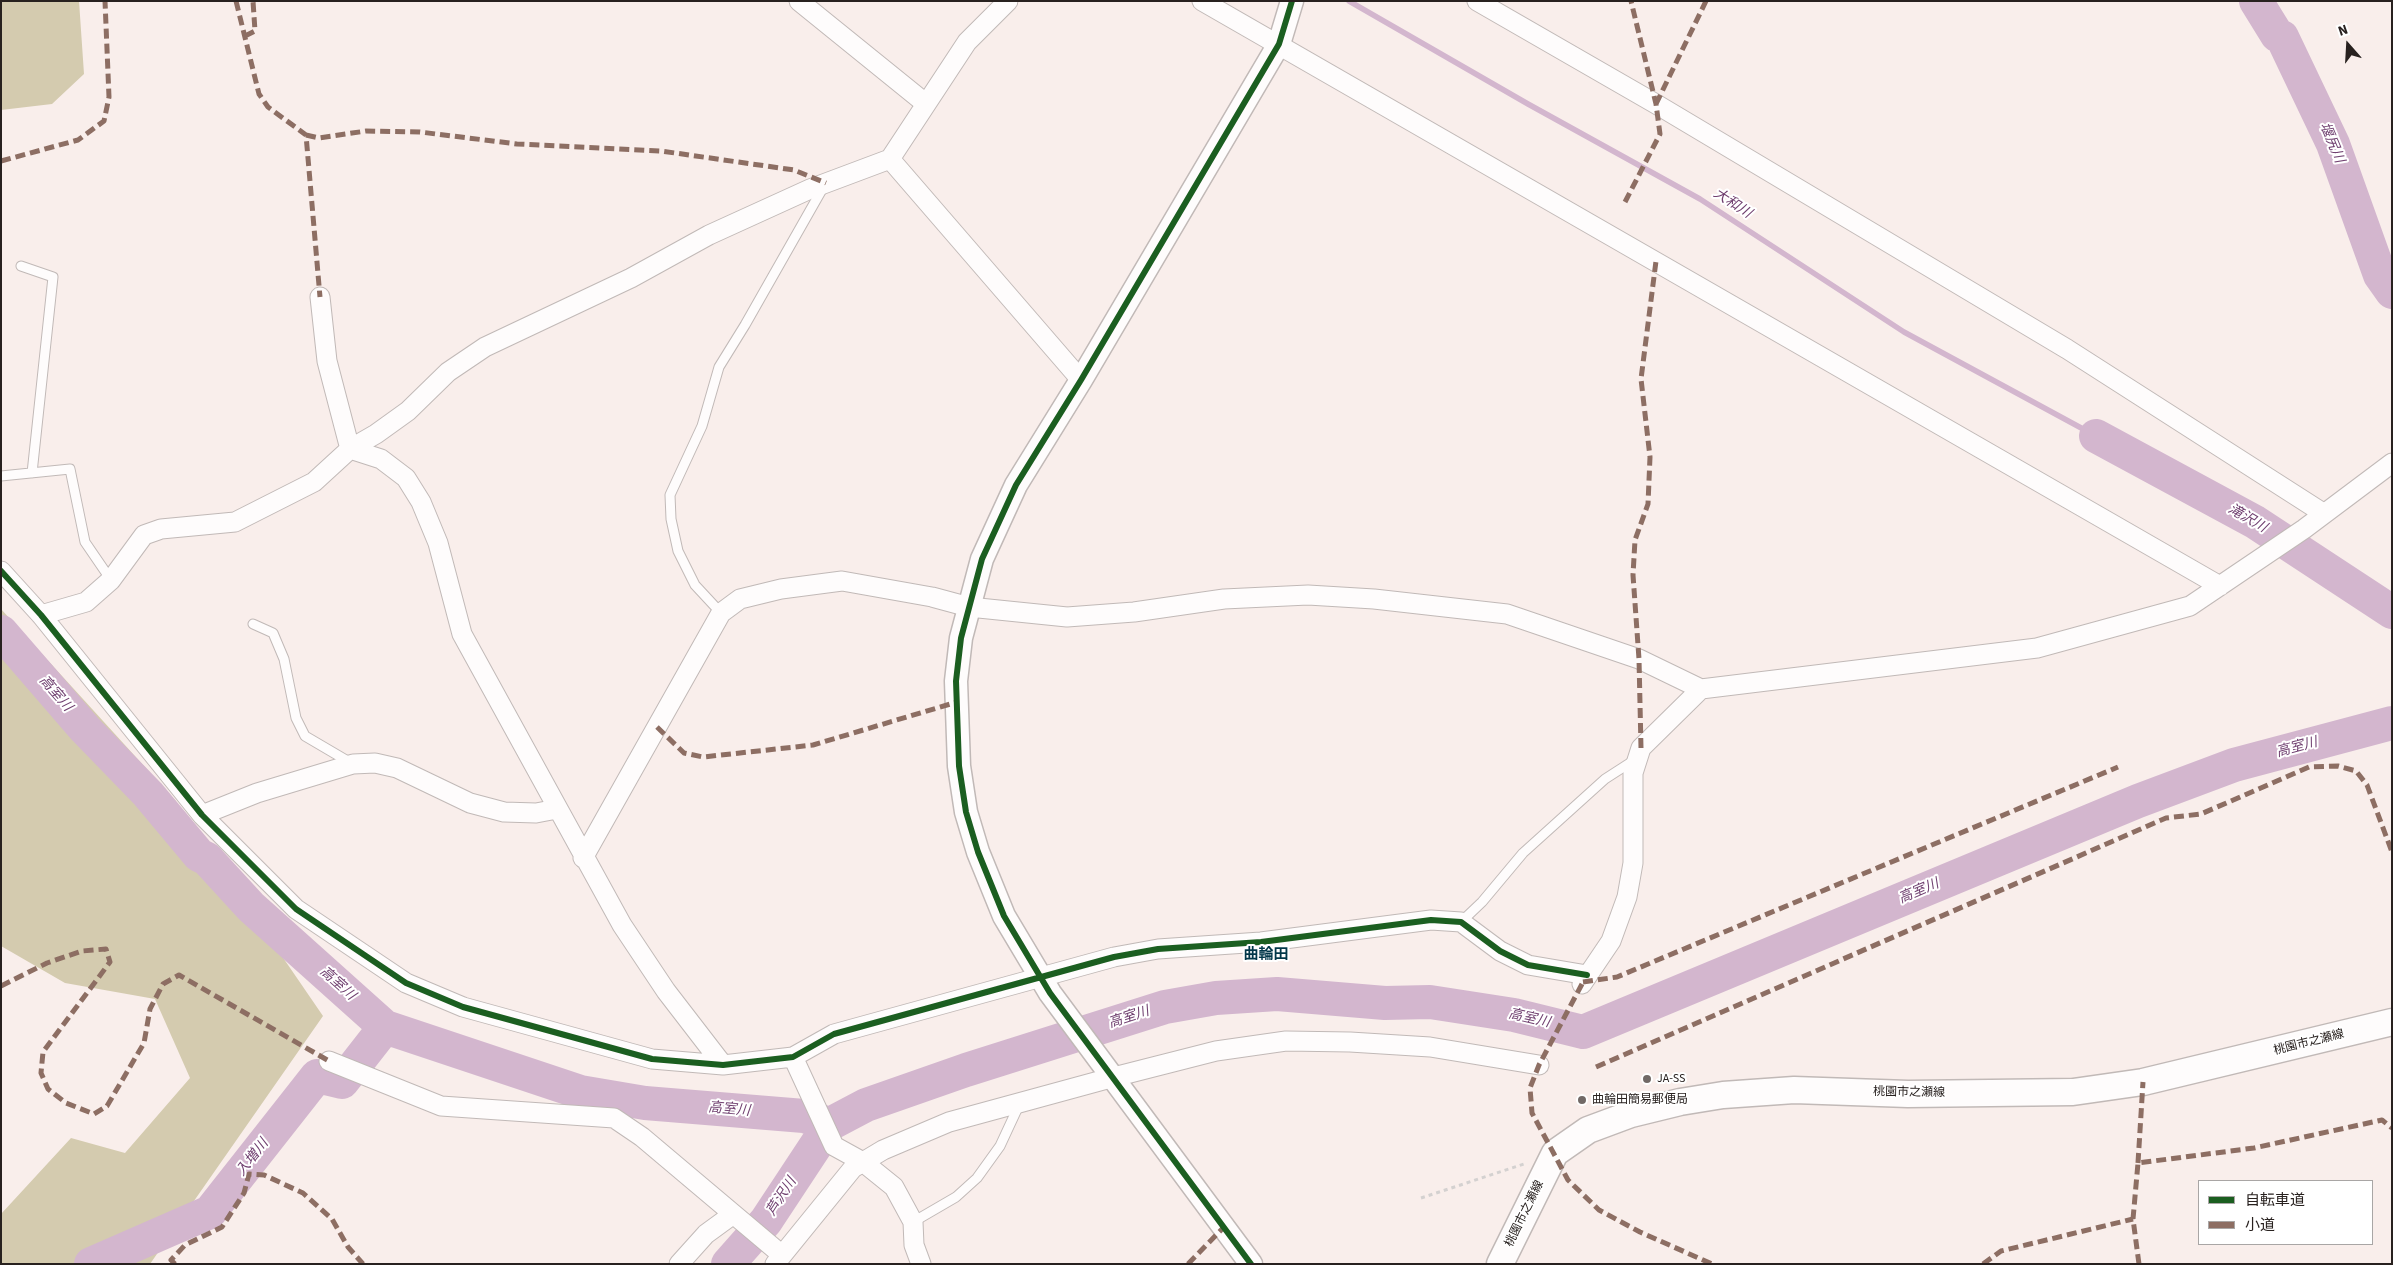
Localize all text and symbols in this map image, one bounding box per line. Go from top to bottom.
north arrow [2323,20,2373,70]
text: N [2335,20,2351,42]
water label: 堰尻川 [2315,120,2347,166]
water label: 大和川 [1710,186,1754,222]
water label: 滝沢川 [2225,501,2269,537]
water label: 高室川 [35,673,75,715]
water label: 高室川 [2275,734,2319,762]
water label: 高室川 [1896,876,1942,908]
district label: 曲輪田 [1244,947,1288,965]
water label: 高室川 [316,964,358,1004]
water label: 高室川 [1106,1004,1152,1032]
water label: 高室川 [1507,1006,1551,1032]
street label: 桃園市之瀬線 [2272,1027,2346,1059]
place label: JA-SS [1657,1072,1685,1086]
marker: JA-SS [1641,1073,1653,1085]
street label: 桃園市之瀬線 [1873,1085,1945,1101]
place label: 曲輪田簡易郵便局 [1592,1093,1688,1107]
marker: 曲輪田簡易郵便局 [1576,1094,1588,1106]
water label: 高室川 [707,1100,751,1120]
water label: 入増川 [233,1136,273,1180]
water label: 芦沢川 [764,1175,800,1219]
street label: 桃園市之瀬線 [1503,1178,1547,1250]
legend [2198,1180,2373,1245]
text: 自転車道 [2245,1190,2305,1211]
text: 小道 [2245,1215,2275,1236]

